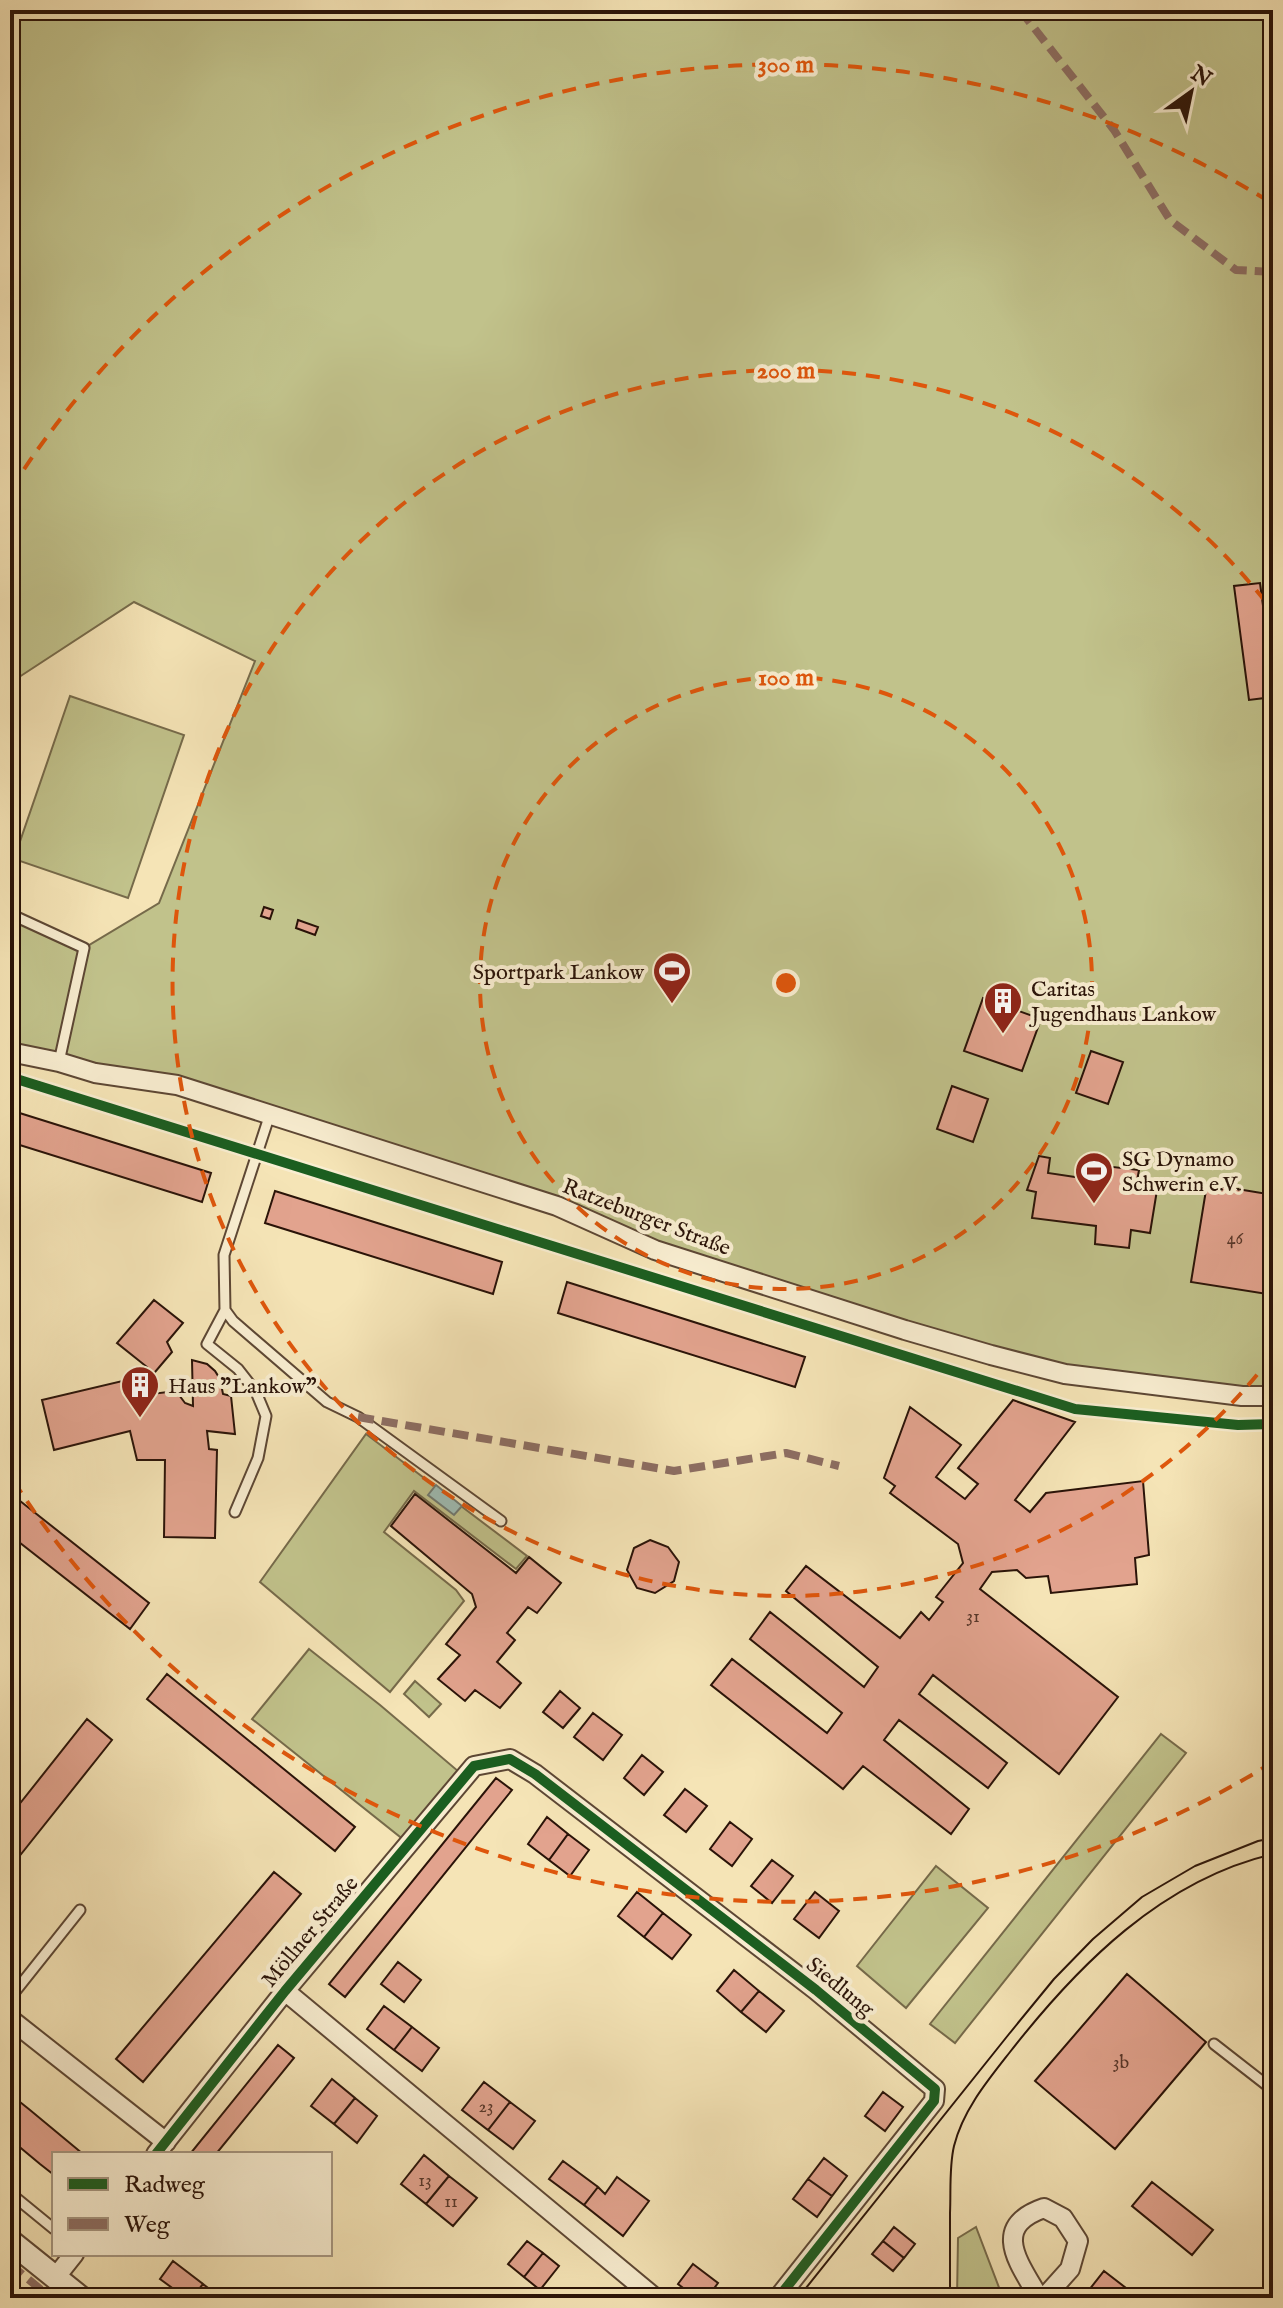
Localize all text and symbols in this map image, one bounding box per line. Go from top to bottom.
text: 300 m [758,50,815,81]
north arrow [1151,52,1231,132]
text: N [1184,59,1216,94]
text: 200 m [757,356,816,387]
text: 100 m [758,663,815,694]
sports icon: Sportpark Lankow [651,950,693,1005]
place label: Sportpark Lankow [473,959,645,987]
centre of rings [772,969,800,997]
place label: Caritas Jugendhaus Lankow [1028,976,1217,1029]
building icon: Caritas Jugendhaus Lankow [982,980,1024,1035]
place label: SG Dynamo Schwerin e.V. [1122,1146,1241,1199]
sports icon: SG Dynamo Schwerin e.V. [1073,1150,1115,1205]
street label: Ratzeburger Straße [558,1173,734,1263]
house number: 46 [1227,1228,1244,1251]
building icon: Haus "Lankow" [119,1364,161,1419]
place label: Haus "Lankow" [168,1373,317,1401]
house number: 31 [966,1606,980,1629]
street label: Möllner Straße [256,1871,365,1994]
street label: Siedlung [800,1952,880,2024]
house number: 3b [1113,2052,1130,2075]
house number: 23 [478,2096,494,2119]
legend [52,2152,332,2256]
text: Radweg [124,2170,206,2201]
house number: 13 [418,2170,432,2193]
house number: 11 [444,2191,458,2214]
text: Weg [124,2210,171,2241]

